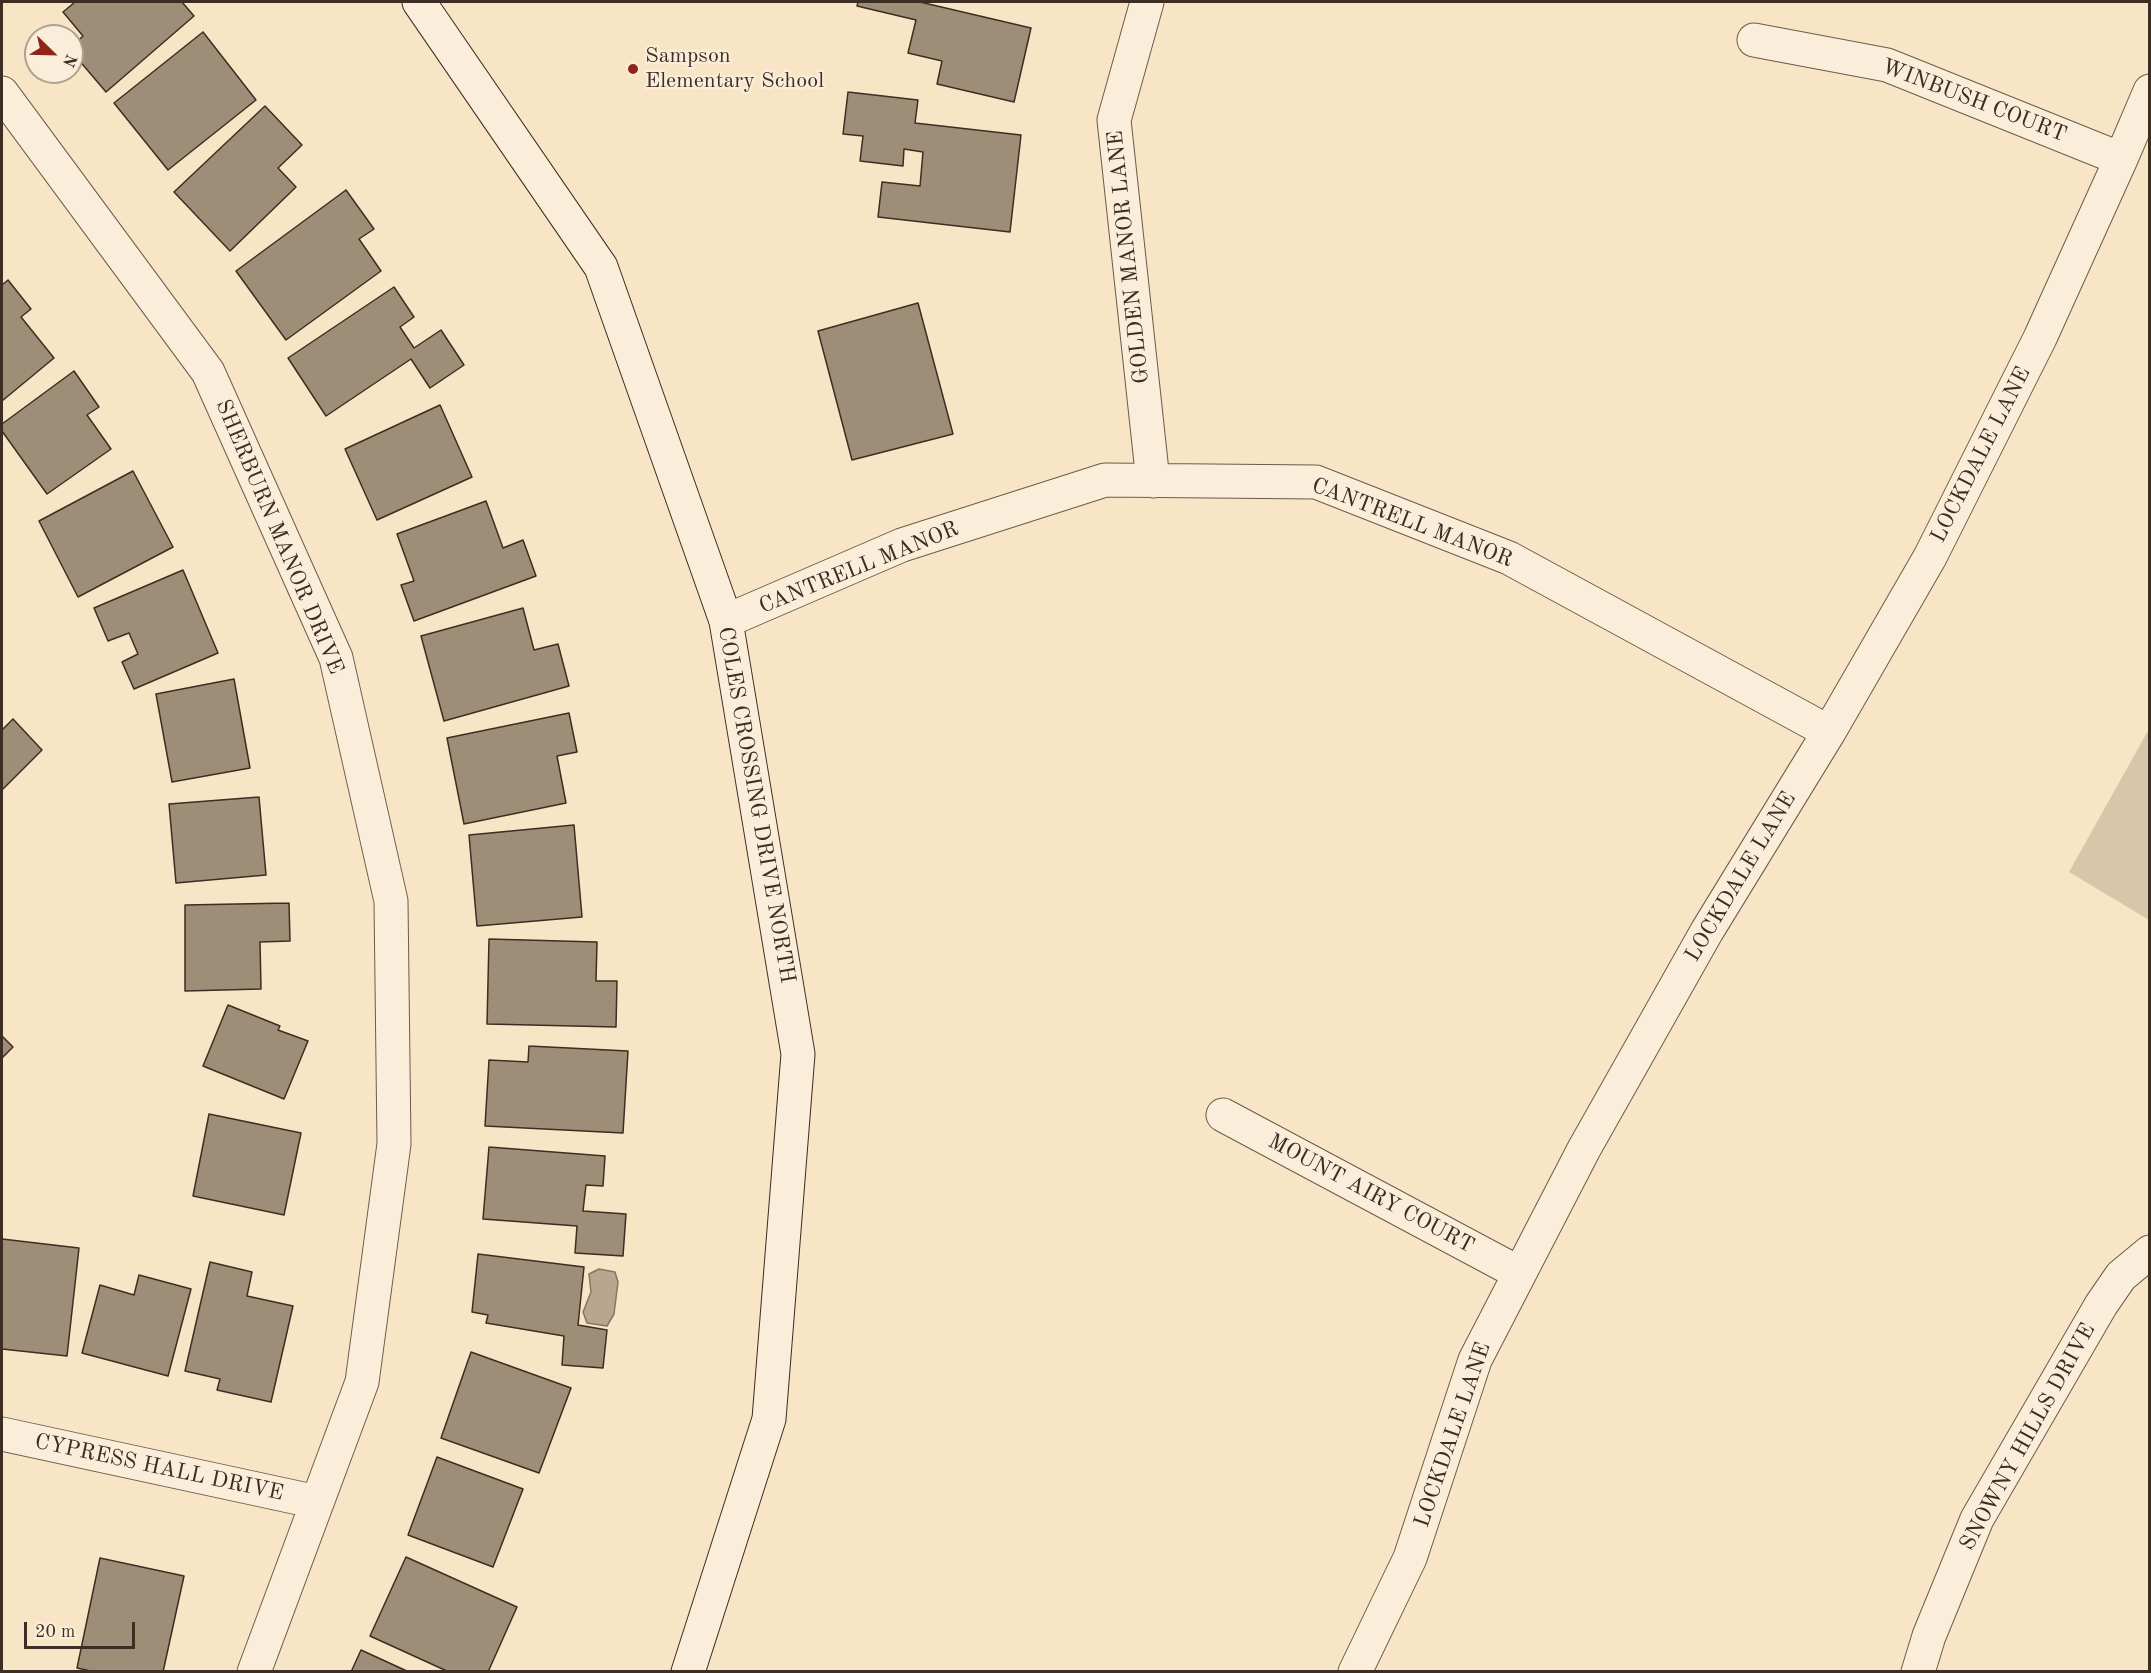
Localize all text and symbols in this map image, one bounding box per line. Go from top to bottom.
north arrow [24,24,84,84]
place label: Sampson Elementary School [645,43,824,94]
text: N [59,51,78,69]
street label: WINBUSH COURT [1878,54,2070,148]
marker: Sampson Elementary School [626,62,640,76]
street label: GOLDEN MANOR LANE [1103,129,1155,385]
street label: LOCKDALE LANE [1925,363,2037,547]
street label: SHERBURN MANOR DRIVE [209,396,349,678]
street label: CANTRELL MANOR [1308,473,1516,573]
street label: CANTRELL MANOR [755,516,963,620]
street label: COLES CROSSING DRIVE NORTH [712,625,800,985]
street label: LOCKDALE LANE [1680,787,1802,967]
street label: MOUNT AIRY COURT [1263,1128,1479,1260]
street label: SNOWNY HILLS DRIVE [1954,1319,2102,1555]
street label: LOCKDALE LANE [1409,1339,1497,1531]
street label: CYPRESS HALL DRIVE [32,1429,286,1507]
scale bar [27,1610,138,1648]
text: 20 m [35,1623,75,1641]

